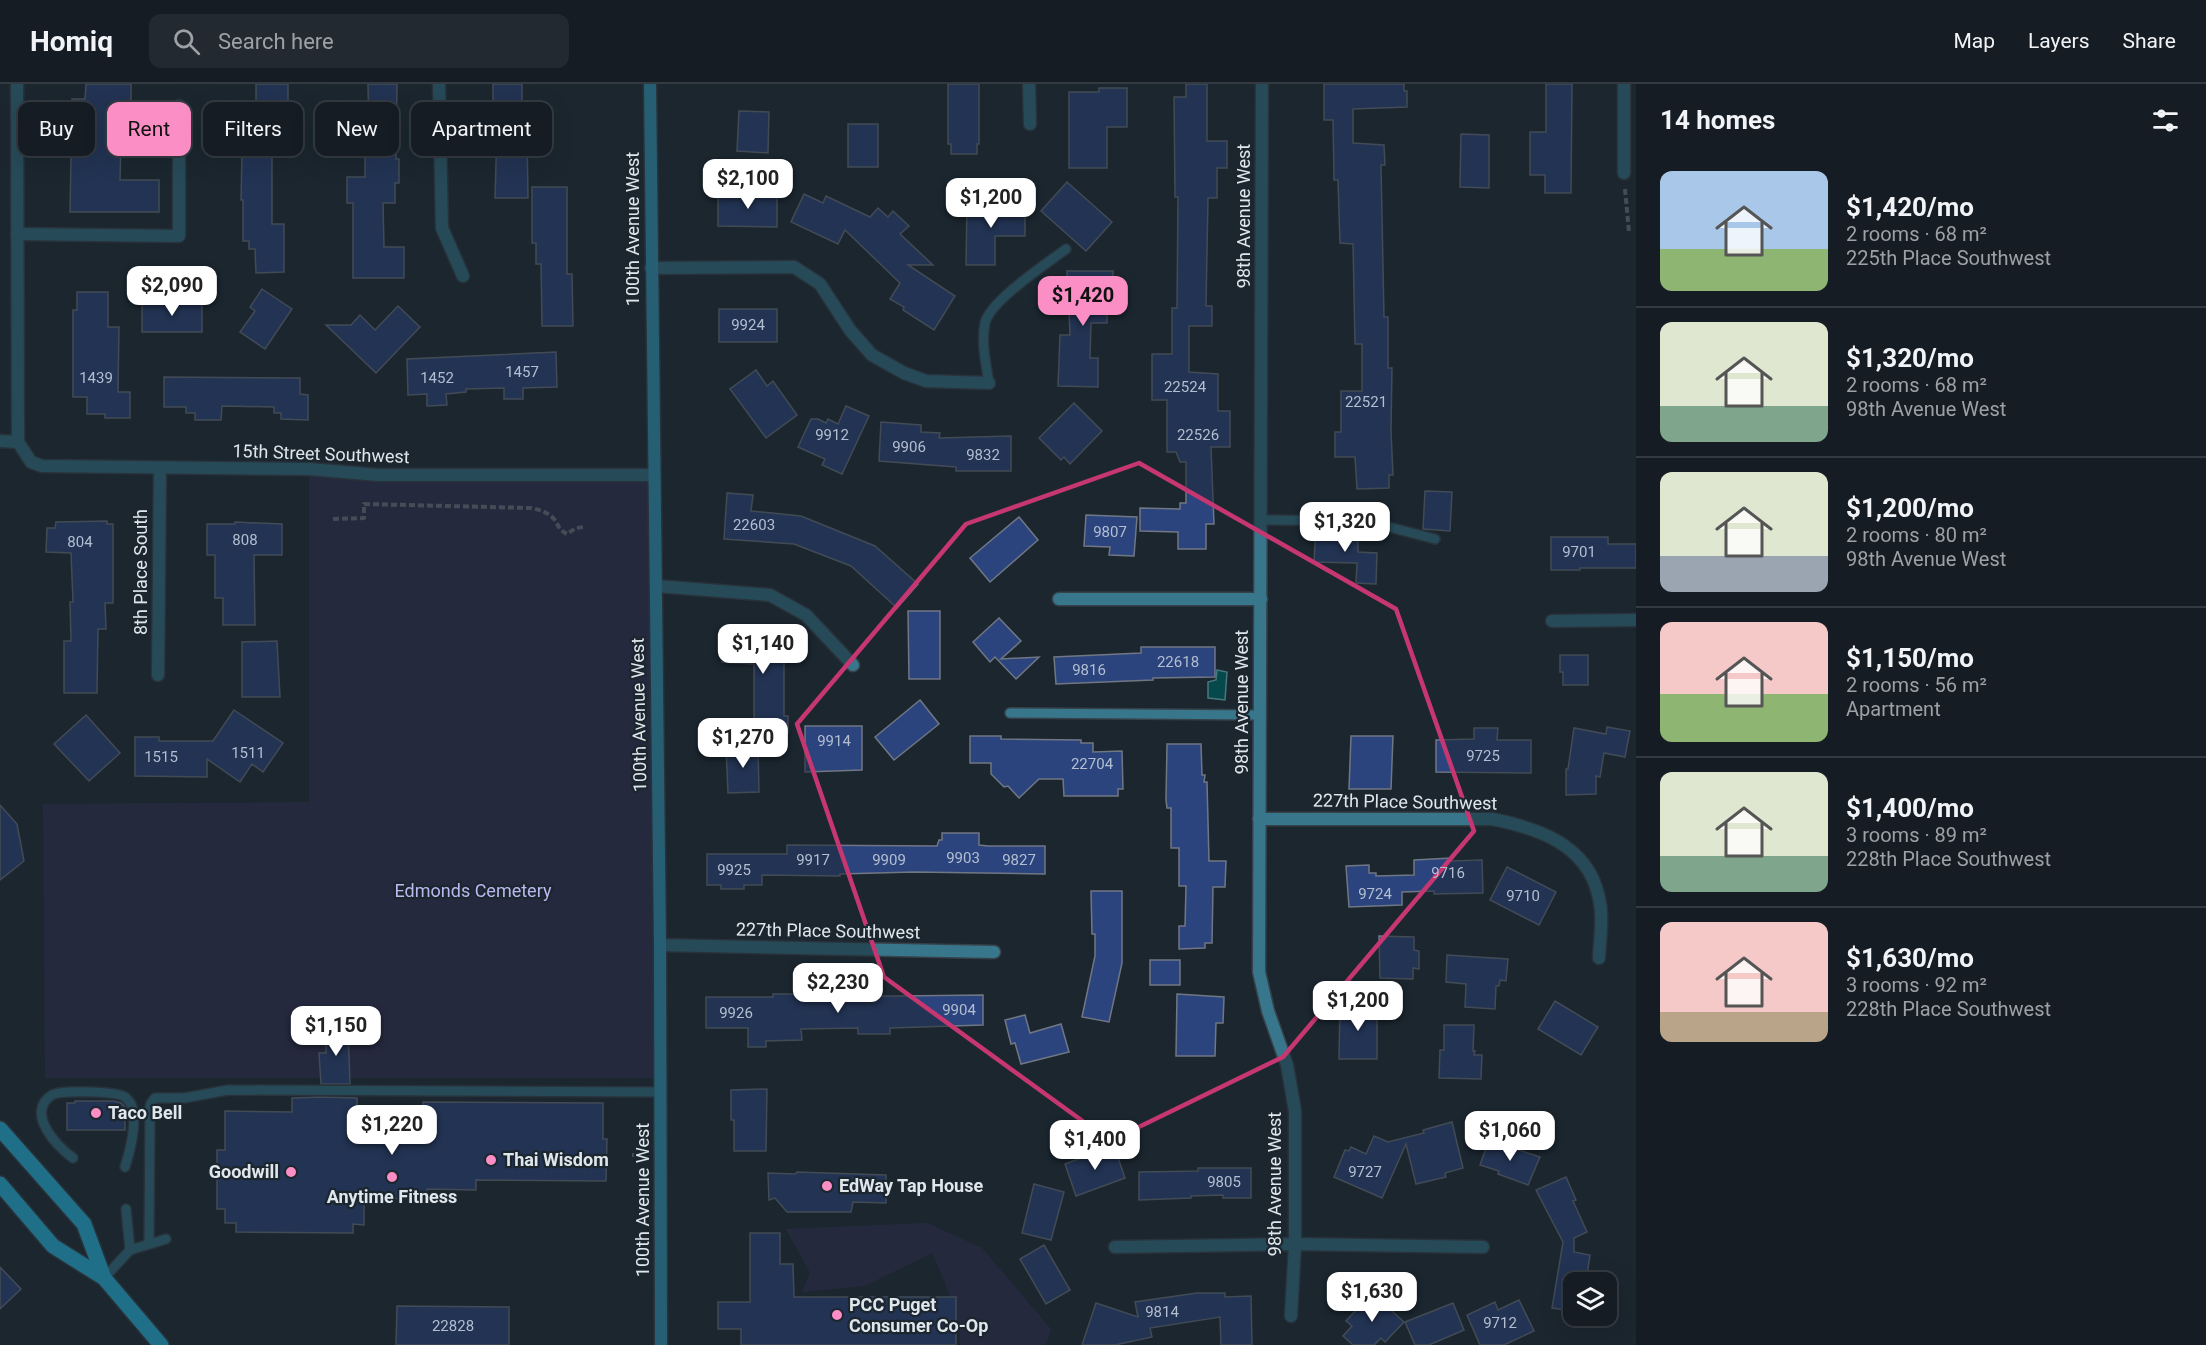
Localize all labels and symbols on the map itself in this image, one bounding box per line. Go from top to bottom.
street label: 98th Avenue West [1233,144,1254,288]
street label: 100th Avenue West [622,152,643,306]
pin: $2,100 [699,159,797,210]
pin: $1,200 [942,178,1040,229]
pin: $2,090 [123,266,221,317]
pin: $1,420 [1034,276,1132,327]
house number: 9924 [731,316,765,334]
house number: 1457 [505,363,539,381]
house number: 1439 [79,369,113,387]
house number: 1452 [420,369,454,387]
house number: 22524 [1164,378,1207,396]
house number: 22521 [1345,393,1387,411]
house number: 9912 [815,426,849,444]
house number: 22526 [1177,426,1219,444]
house number: 9906 [892,438,926,456]
street label: 15th Street Southwest [232,440,410,467]
house number: 9832 [966,446,1000,464]
pin: $1,320 [1296,502,1394,553]
street label: 8th Place South [130,509,151,635]
house number: 22603 [733,516,775,534]
house number: 9807 [1093,523,1127,541]
house number: 808 [232,531,258,549]
house number: 804 [67,533,93,551]
house number: 9701 [1562,543,1596,561]
pin: $1,140 [714,624,812,675]
street label: 98th Avenue West [1231,630,1252,774]
street label: 100th Avenue West [627,638,650,792]
house number: 22618 [1157,653,1199,671]
house number: 9816 [1072,661,1106,679]
pin: $1,270 [694,718,792,769]
house number: 9914 [817,732,851,750]
house number: 1511 [231,744,265,762]
house number: 9725 [1466,747,1500,765]
house number: 1515 [144,748,178,766]
house number: 22704 [1071,755,1114,773]
street label: 227th Place Southwest [1313,789,1498,814]
house number: 9903 [946,849,980,867]
house number: 9917 [796,851,830,869]
house number: 9909 [872,851,906,869]
house number: 9827 [1002,851,1036,869]
house number: 9925 [717,861,751,879]
house number: 9716 [1431,864,1465,882]
park label: Edmonds Cemetery [395,880,552,901]
house number: 9724 [1358,885,1392,903]
house number: 9710 [1506,887,1540,905]
street label: 227th Place Southwest [736,918,921,943]
pin: $2,230 [789,963,887,1014]
pin: $1,200 [1309,981,1407,1032]
house number: 9904 [942,1001,976,1019]
house number: 9926 [719,1004,753,1022]
pin: $1,150 [287,1006,385,1057]
place label: Taco Bell [108,1102,182,1123]
pin: $1,220 [343,1105,441,1156]
marker: Taco Bell [89,1106,103,1120]
pin: $1,060 [1461,1111,1559,1162]
street label: 98th Avenue West [1264,1112,1285,1256]
pin: $1,400 [1046,1120,1144,1171]
street label: 100th Avenue West [632,1123,653,1277]
place label: Thai Wisdom [503,1149,609,1170]
marker: Thai Wisdom [484,1153,498,1167]
place label: Goodwill [209,1161,279,1182]
house number: 9727 [1348,1163,1382,1181]
marker: Goodwill [284,1165,298,1179]
marker: Anytime Fitness [385,1170,399,1184]
house number: 9805 [1207,1173,1241,1191]
place label: EdWay Tap House [839,1175,983,1196]
marker: EdWay Tap House [820,1179,834,1193]
place label: Anytime Fitness [327,1186,457,1207]
pin: $1,630 [1323,1272,1421,1323]
place label: PCC Puget Consumer Co-Op [849,1294,988,1336]
house number: 9814 [1145,1303,1179,1321]
marker: PCC Puget Consumer Co-Op [830,1308,844,1322]
house number: 9712 [1483,1314,1517,1332]
house number: 22828 [432,1317,474,1335]

